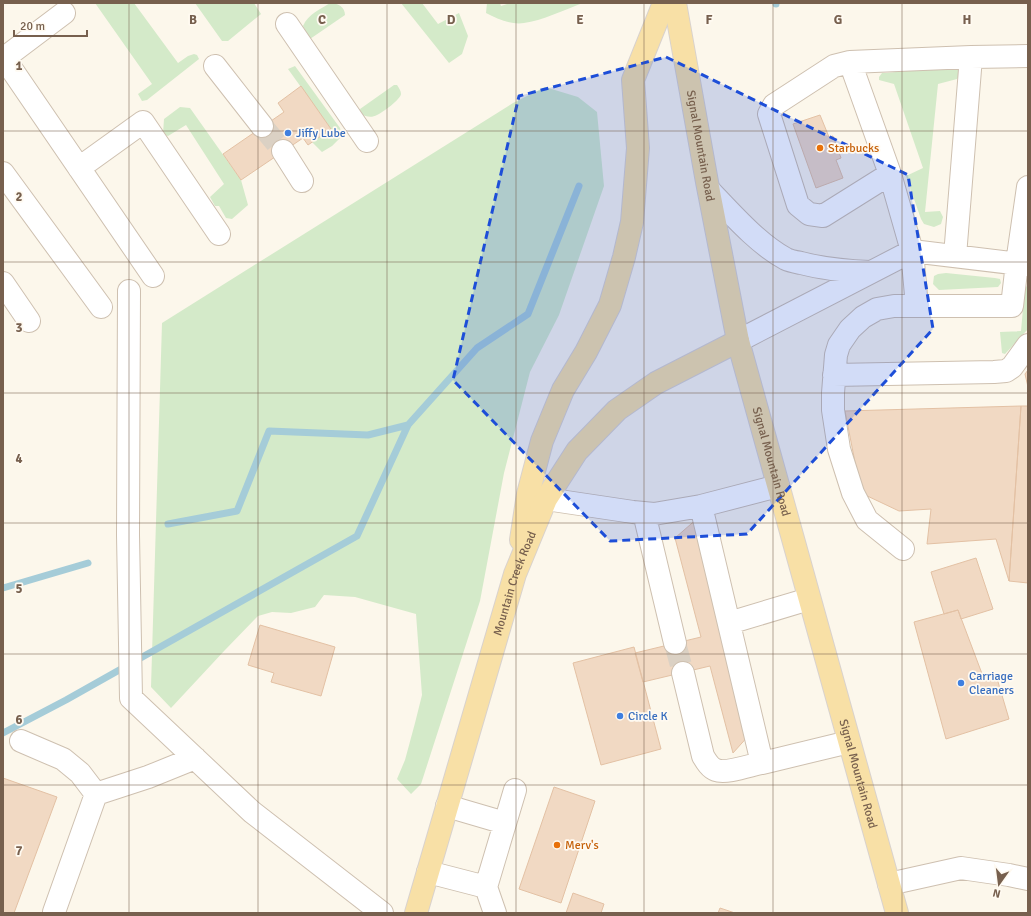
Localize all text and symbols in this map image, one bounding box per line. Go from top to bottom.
scale bar [14,12,87,38]
text: B [189,12,197,28]
text: C [318,12,326,28]
text: D [447,12,456,28]
text: E [576,12,584,28]
text: F [706,12,713,28]
text: G [834,12,842,28]
text: H [963,12,971,28]
text: 20 m [20,19,45,34]
text: 1 [15,58,23,74]
street label: Signal Mountain Road [683,89,718,203]
place label: Jiffy Lube [296,126,346,141]
marker: Jiffy Lube [283,128,293,138]
place label: Starbucks [828,141,879,156]
marker: Starbucks [815,143,825,153]
text: 2 [15,189,23,205]
text: 3 [15,320,23,336]
street label: Signal Mountain Road [749,405,793,518]
text: 4 [15,451,23,467]
street label: Mountain Creek Road [490,529,540,638]
text: 5 [15,581,23,597]
place label: Carriage Cleaners [969,669,1014,698]
marker: Carriage Cleaners [956,678,966,688]
place label: Circle K [628,709,668,724]
marker: Circle K [615,711,625,721]
text: 6 [15,712,23,728]
street label: Signal Mountain Road [835,718,880,830]
place label: Merv's [565,838,599,853]
marker: Merv's [552,840,562,850]
text: 7 [15,843,23,859]
north arrow [979,864,1019,904]
text: N [991,886,1002,900]

